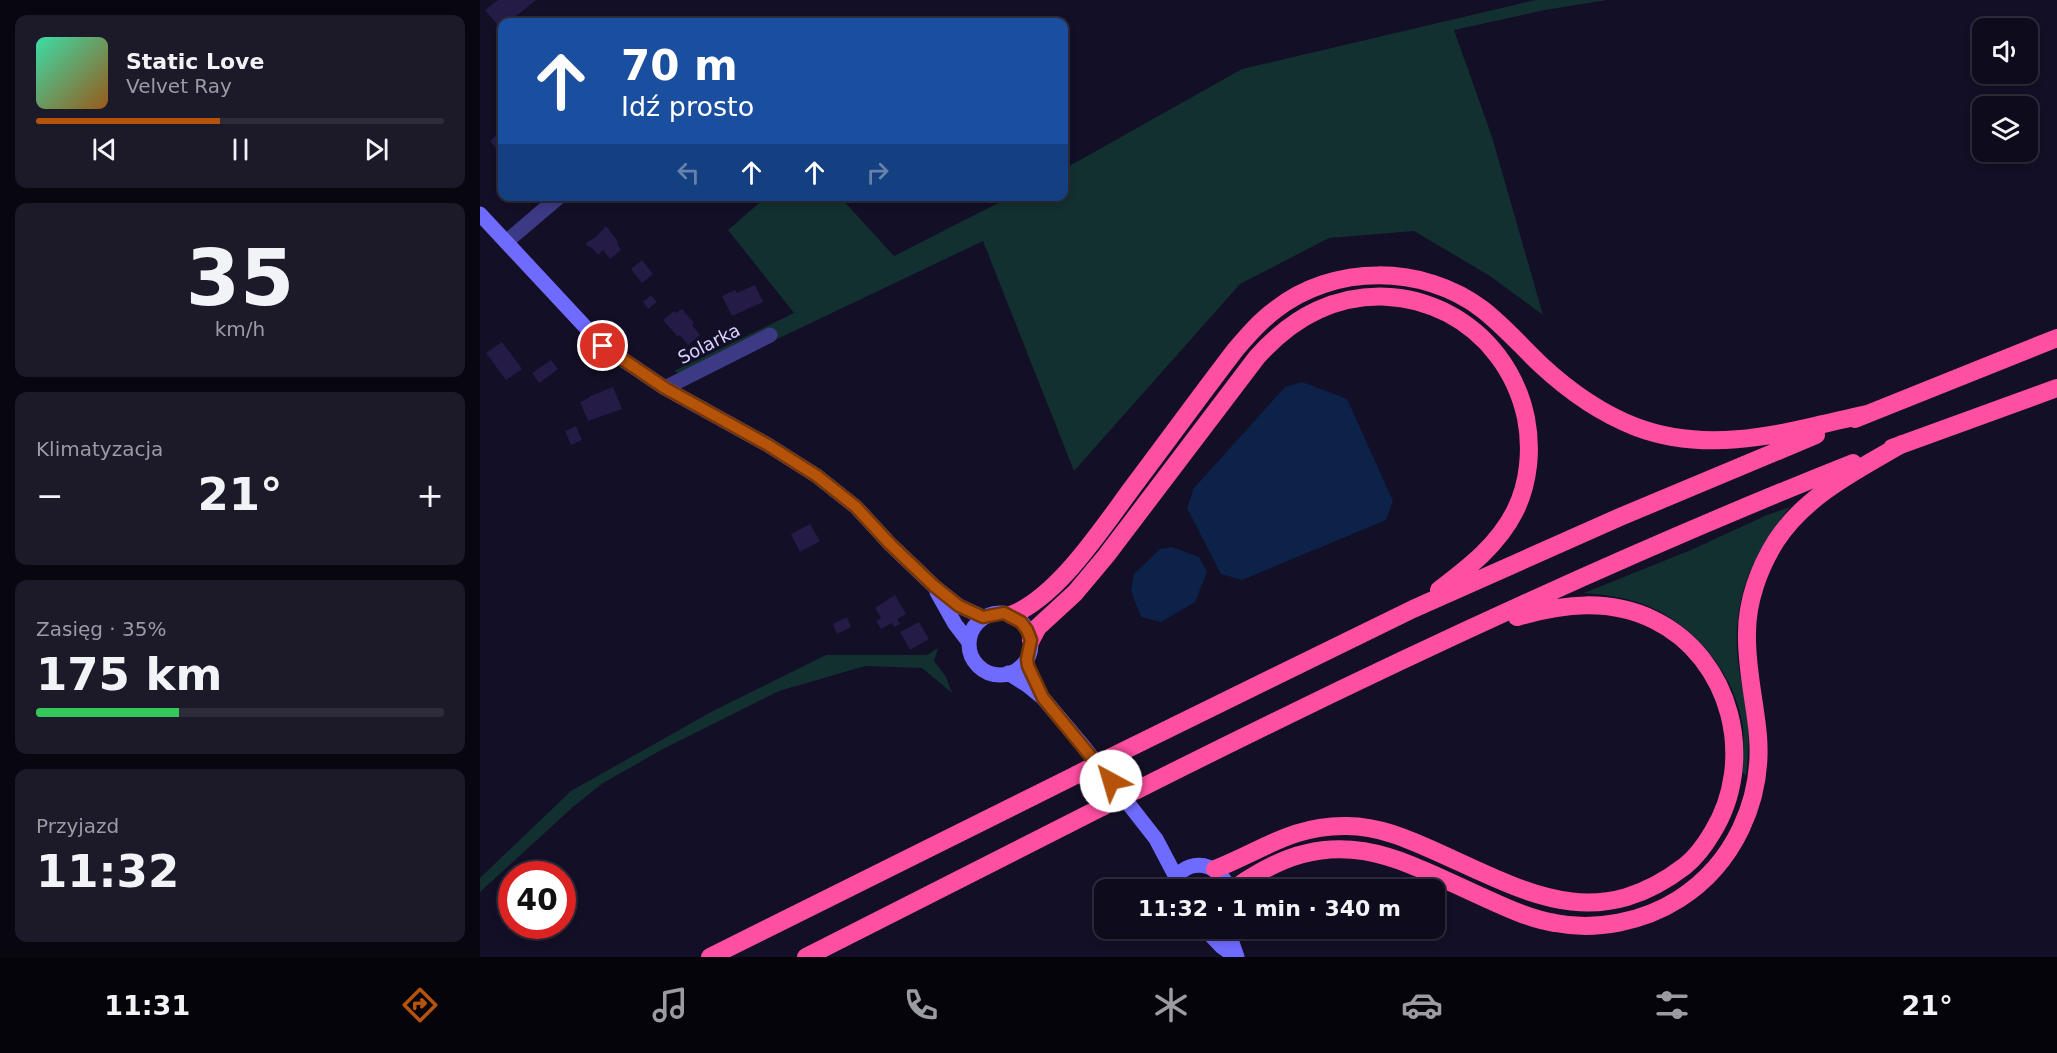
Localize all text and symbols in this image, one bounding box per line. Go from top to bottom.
map controls [1972,18,2038,162]
button: sound [1972,18,2038,84]
text: 70 m [621,41,738,90]
icon: ahead [522,42,600,120]
text: Static Love [126,49,264,74]
text: Velvet Ray [126,74,232,98]
text: Idź prosto [621,91,754,122]
button: layers [1972,96,2038,162]
icon: previous [88,133,121,166]
icon: pause [224,133,257,166]
icon: next [360,133,393,166]
icon: left [672,156,705,189]
icon: ahead [735,156,768,189]
icon: ahead [798,156,831,189]
icon: right [861,156,894,189]
text: 35 [186,233,294,323]
text: km/h [215,317,265,341]
street label: Solarka [674,319,743,368]
pin [577,320,628,371]
icon: arrive [586,329,619,362]
text: Klimatyzacja [36,437,163,461]
text: 21° [197,468,283,521]
text: − [36,476,64,515]
text: + [416,476,444,515]
text: Zasięg · 35% [36,617,166,641]
text: 175 km [36,648,222,701]
position arrow [1079,749,1143,813]
text: Przyjazd [36,814,119,838]
text: 11:32 [36,845,179,898]
speed limit sign: 40 [498,861,576,939]
text: 11:32 · 1 min · 340 m [1138,896,1401,921]
icon: directions [399,984,441,1026]
icon: music [649,984,691,1026]
icon: phone [900,984,942,1026]
icon: climate [1150,984,1192,1026]
icon: car [1401,984,1443,1026]
icon: filters [1651,984,1693,1026]
text: 11:31 [104,990,190,1021]
text: 21° [1902,990,1953,1021]

